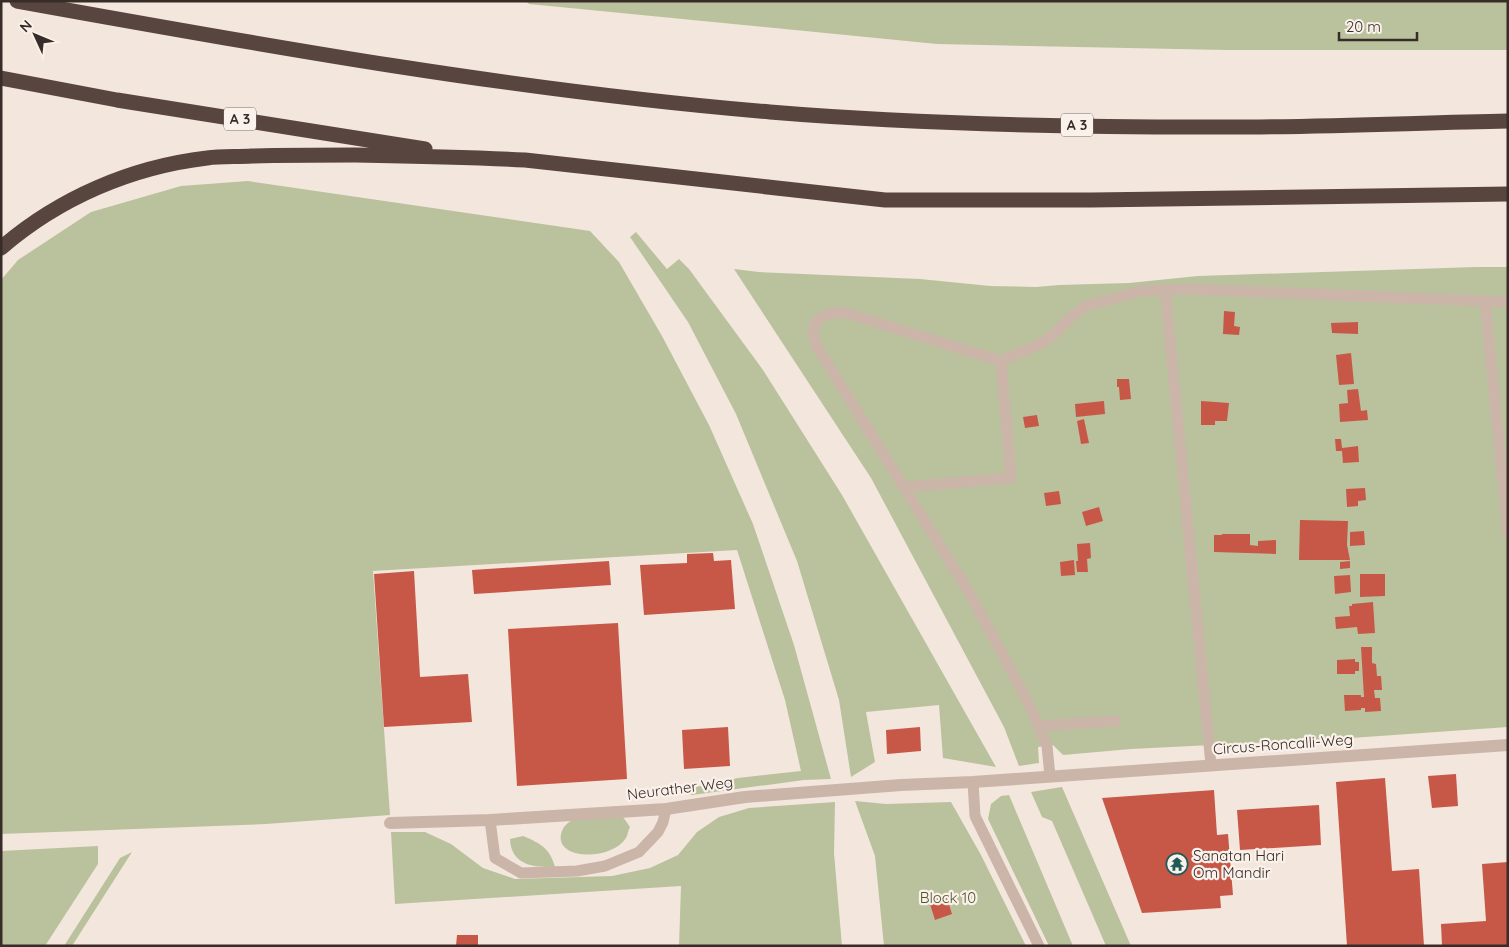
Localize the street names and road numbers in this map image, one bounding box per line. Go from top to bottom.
road number: A 3 [224,108,256,130]
road number: A 3 [1061,114,1093,136]
street label: Circus-Roncalli-Weg [1212,730,1354,758]
street label: Neurather Weg [626,772,734,804]

